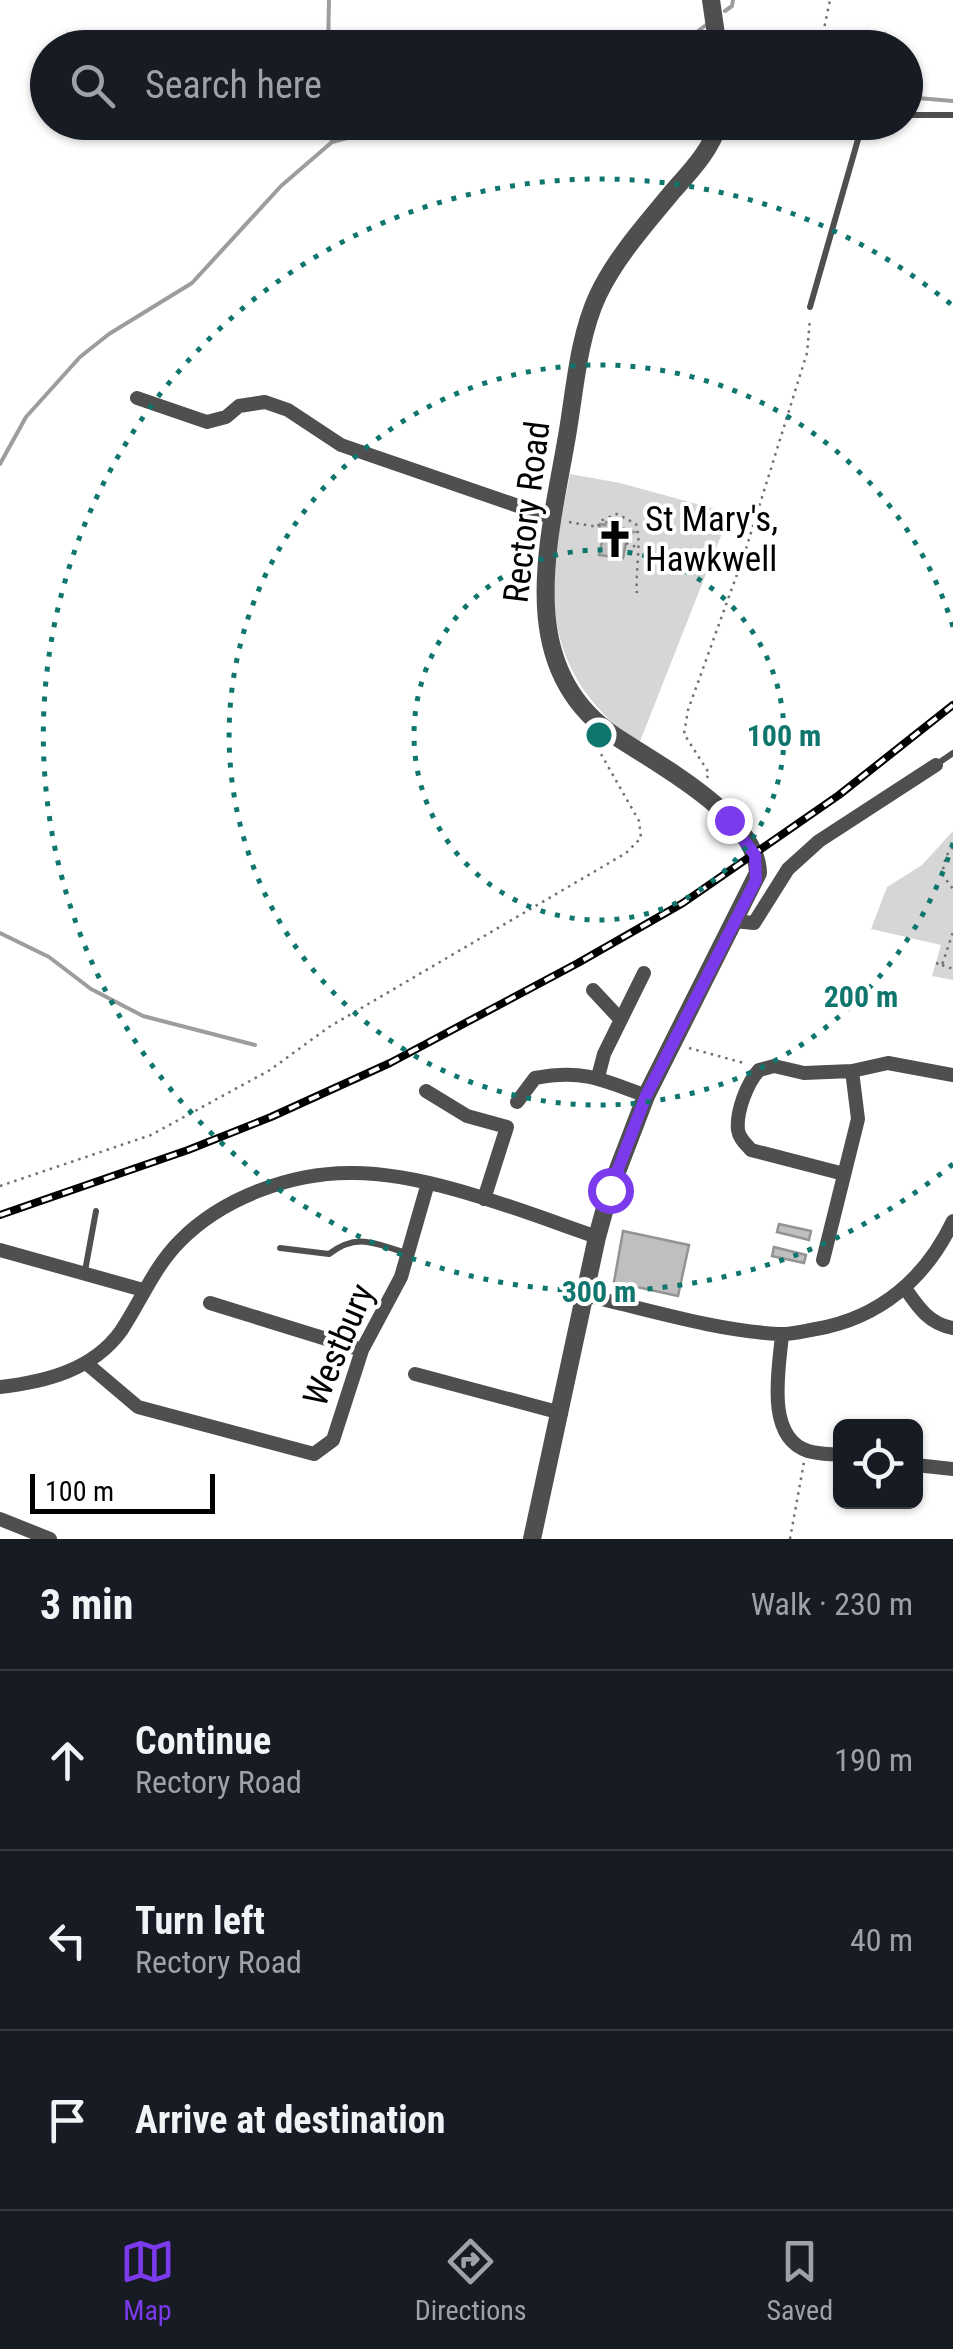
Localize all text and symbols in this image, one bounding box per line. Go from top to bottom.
search box [30,30,923,140]
icon: search [65,58,120,113]
text: Search here [145,63,322,107]
street label: Rectory Road [496,419,558,605]
place label: St Mary's, Hawkwell [645,499,778,580]
church icon: St Mary's, Hawkwell [594,518,636,560]
centre of rings [581,717,617,753]
text: 100 m [747,718,821,753]
route end [707,798,753,844]
text: 200 m [824,979,898,1014]
route start [588,1168,634,1214]
text: 300 m [562,1274,636,1309]
street label: Westbury [295,1278,383,1412]
map controls [833,1419,923,1509]
button: locate [833,1419,923,1509]
scale bar [30,1469,215,1514]
text: 100 m [45,1475,114,1508]
text: 3 min [40,1580,133,1629]
text: Walk · 230 m [751,1585,913,1623]
text: Continue [135,1719,271,1763]
icon: ahead [40,1733,95,1788]
text: 190 m [834,1741,913,1779]
text: Rectory Road [135,1763,302,1801]
text: Turn left [135,1899,265,1943]
icon: left [40,1913,95,1968]
text: 40 m [850,1921,913,1959]
text: Rectory Road [135,1943,302,1981]
icon: arrive [40,2093,95,2148]
text: Arrive at destination [135,2098,445,2142]
tab: Map [120,2234,175,2327]
tab: Directions [415,2234,527,2327]
tab: Saved [766,2234,833,2327]

